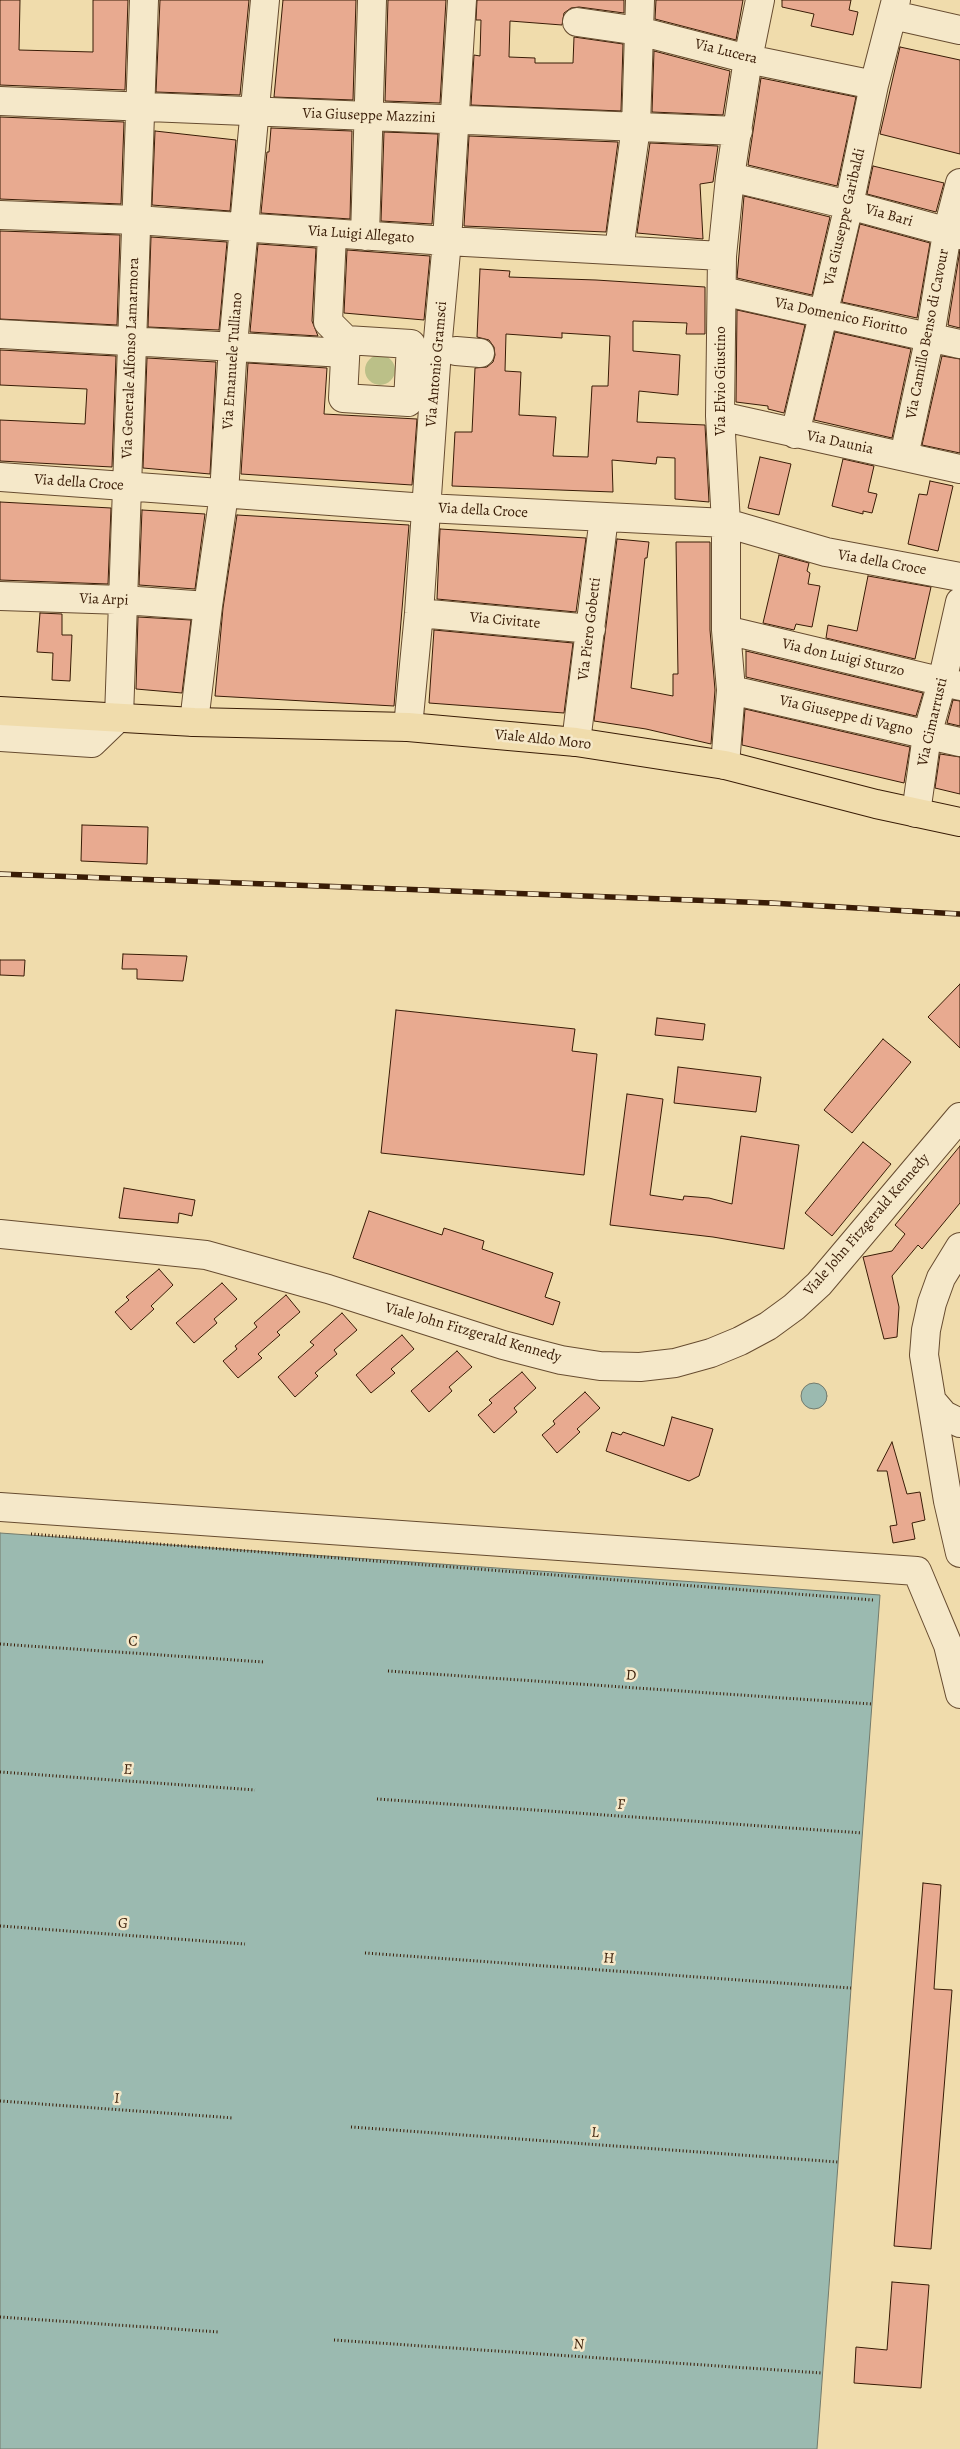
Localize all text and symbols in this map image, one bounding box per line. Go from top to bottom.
street label: Via Lucera [693,36,759,68]
street label: Via Giuseppe Mazzini [302,105,436,127]
street label: Via Giuseppe Garibaldi [820,147,870,287]
street label: Via Bari [863,201,915,231]
street label: Via Luigi Allegato [307,222,415,248]
street label: Via Camillo Benso di Cavour [903,247,953,421]
street label: Via Generale Alfonso Lamarmora [118,257,144,459]
street label: Via Emanuele Tulliano [219,292,247,430]
street label: Via Domenico Fioritto [773,294,909,340]
street label: Via Antonio Gramsci [423,300,451,428]
street label: Via Elvio Giustino [712,326,730,436]
street label: Via Daunia [805,427,875,459]
street label: Via della Croce [34,471,124,495]
street label: Via della Croce [438,500,528,522]
street label: Via della Croce [836,546,928,580]
street label: Via Piero Gobetti [575,577,605,681]
street label: Via Arpi [79,590,129,610]
street label: Via Civitate [469,609,541,633]
street label: Via don Luigi Sturzo [780,635,906,681]
street label: Via Cimarrusti [914,676,952,768]
street label: Via Giuseppe di Vagno [777,692,915,740]
street label: Viale Aldo Moro [494,726,592,754]
street label: Viale John Fitzgerald Kennedy [800,1150,934,1300]
street label: Viale John Fitzgerald Kennedy [383,1299,563,1367]
street label: C [128,1633,138,1651]
street label: D [625,1667,637,1685]
street label: E [123,1761,133,1779]
street label: F [617,1796,625,1814]
street label: G [117,1915,129,1933]
street label: H [603,1950,615,1968]
street label: I [114,2090,120,2108]
street label: L [591,2124,599,2142]
street label: N [573,2336,585,2354]

